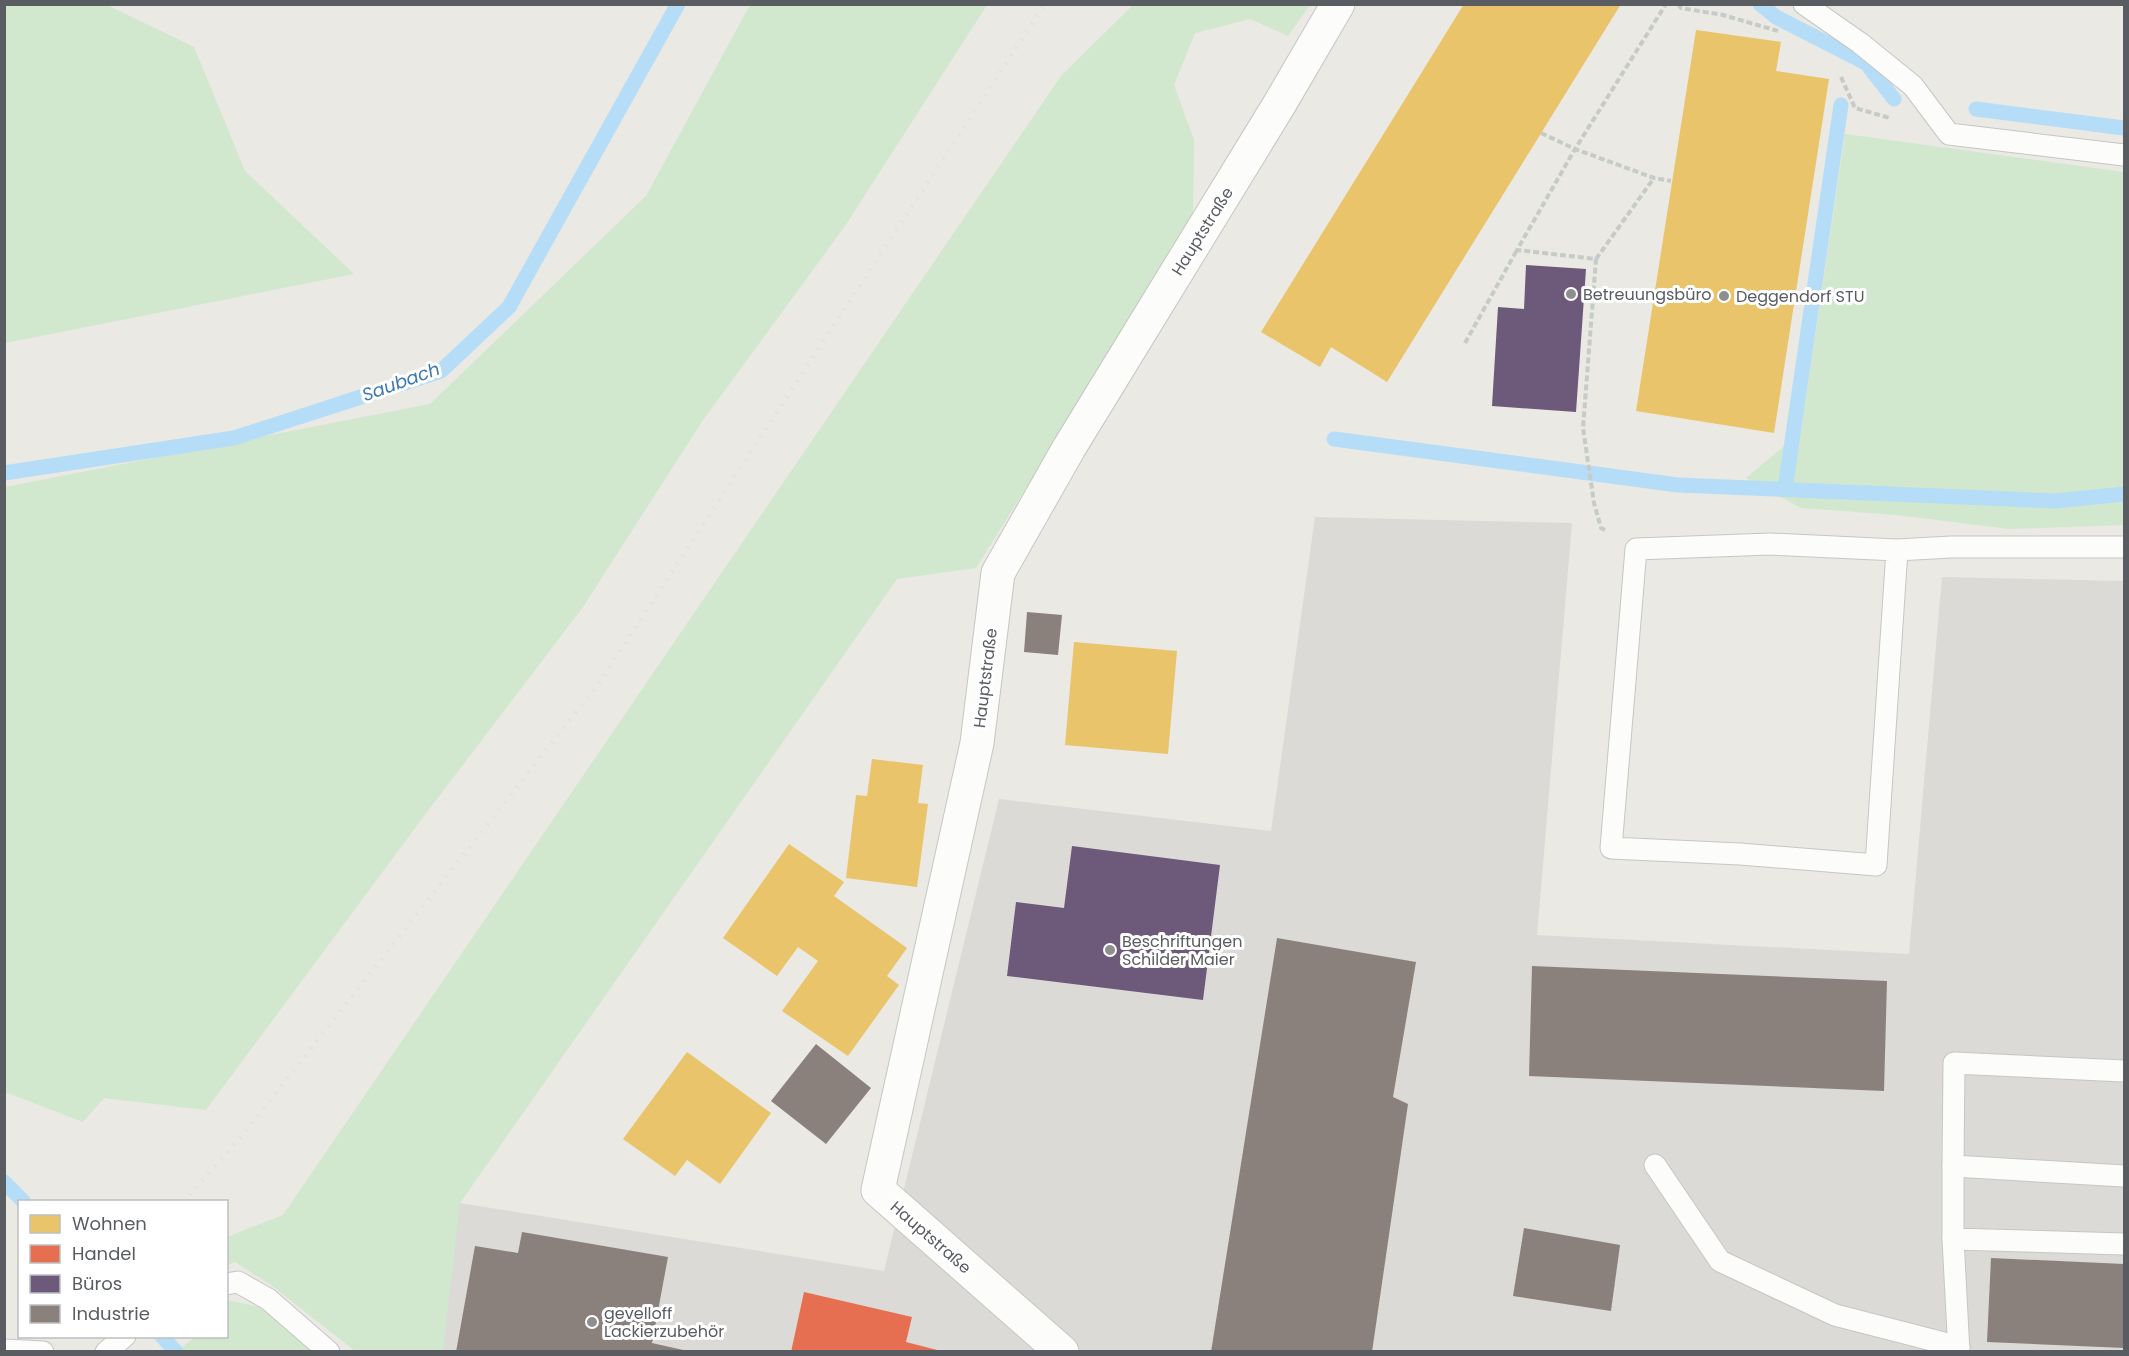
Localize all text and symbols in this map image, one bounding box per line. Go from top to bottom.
street label: Hauptstraße [1166,182,1239,280]
place label: Betreuungsbüro [1583,283,1712,306]
place label: Deggendorf STU [1736,285,1864,308]
marker: Betreuungsbüro [1564,287,1578,301]
marker: Deggendorf STU [1717,289,1731,303]
water label: Saubach [359,356,443,407]
street label: Hauptstraße [968,627,1003,729]
place label: Beschriftungen Schilder Maier [1122,930,1242,971]
marker: Beschriftungen Schilder Maier [1103,943,1117,957]
street label: Hauptstraße [885,1196,976,1279]
legend [18,1200,228,1338]
text: Wohnen [72,1211,147,1236]
text: Handel [72,1241,136,1266]
text: Büros [72,1271,122,1296]
text: Industrie [72,1301,150,1326]
place label: gevelloff Lackierzubehör [604,1302,724,1343]
marker: gevelloff Lackierzubehör [585,1315,599,1329]

